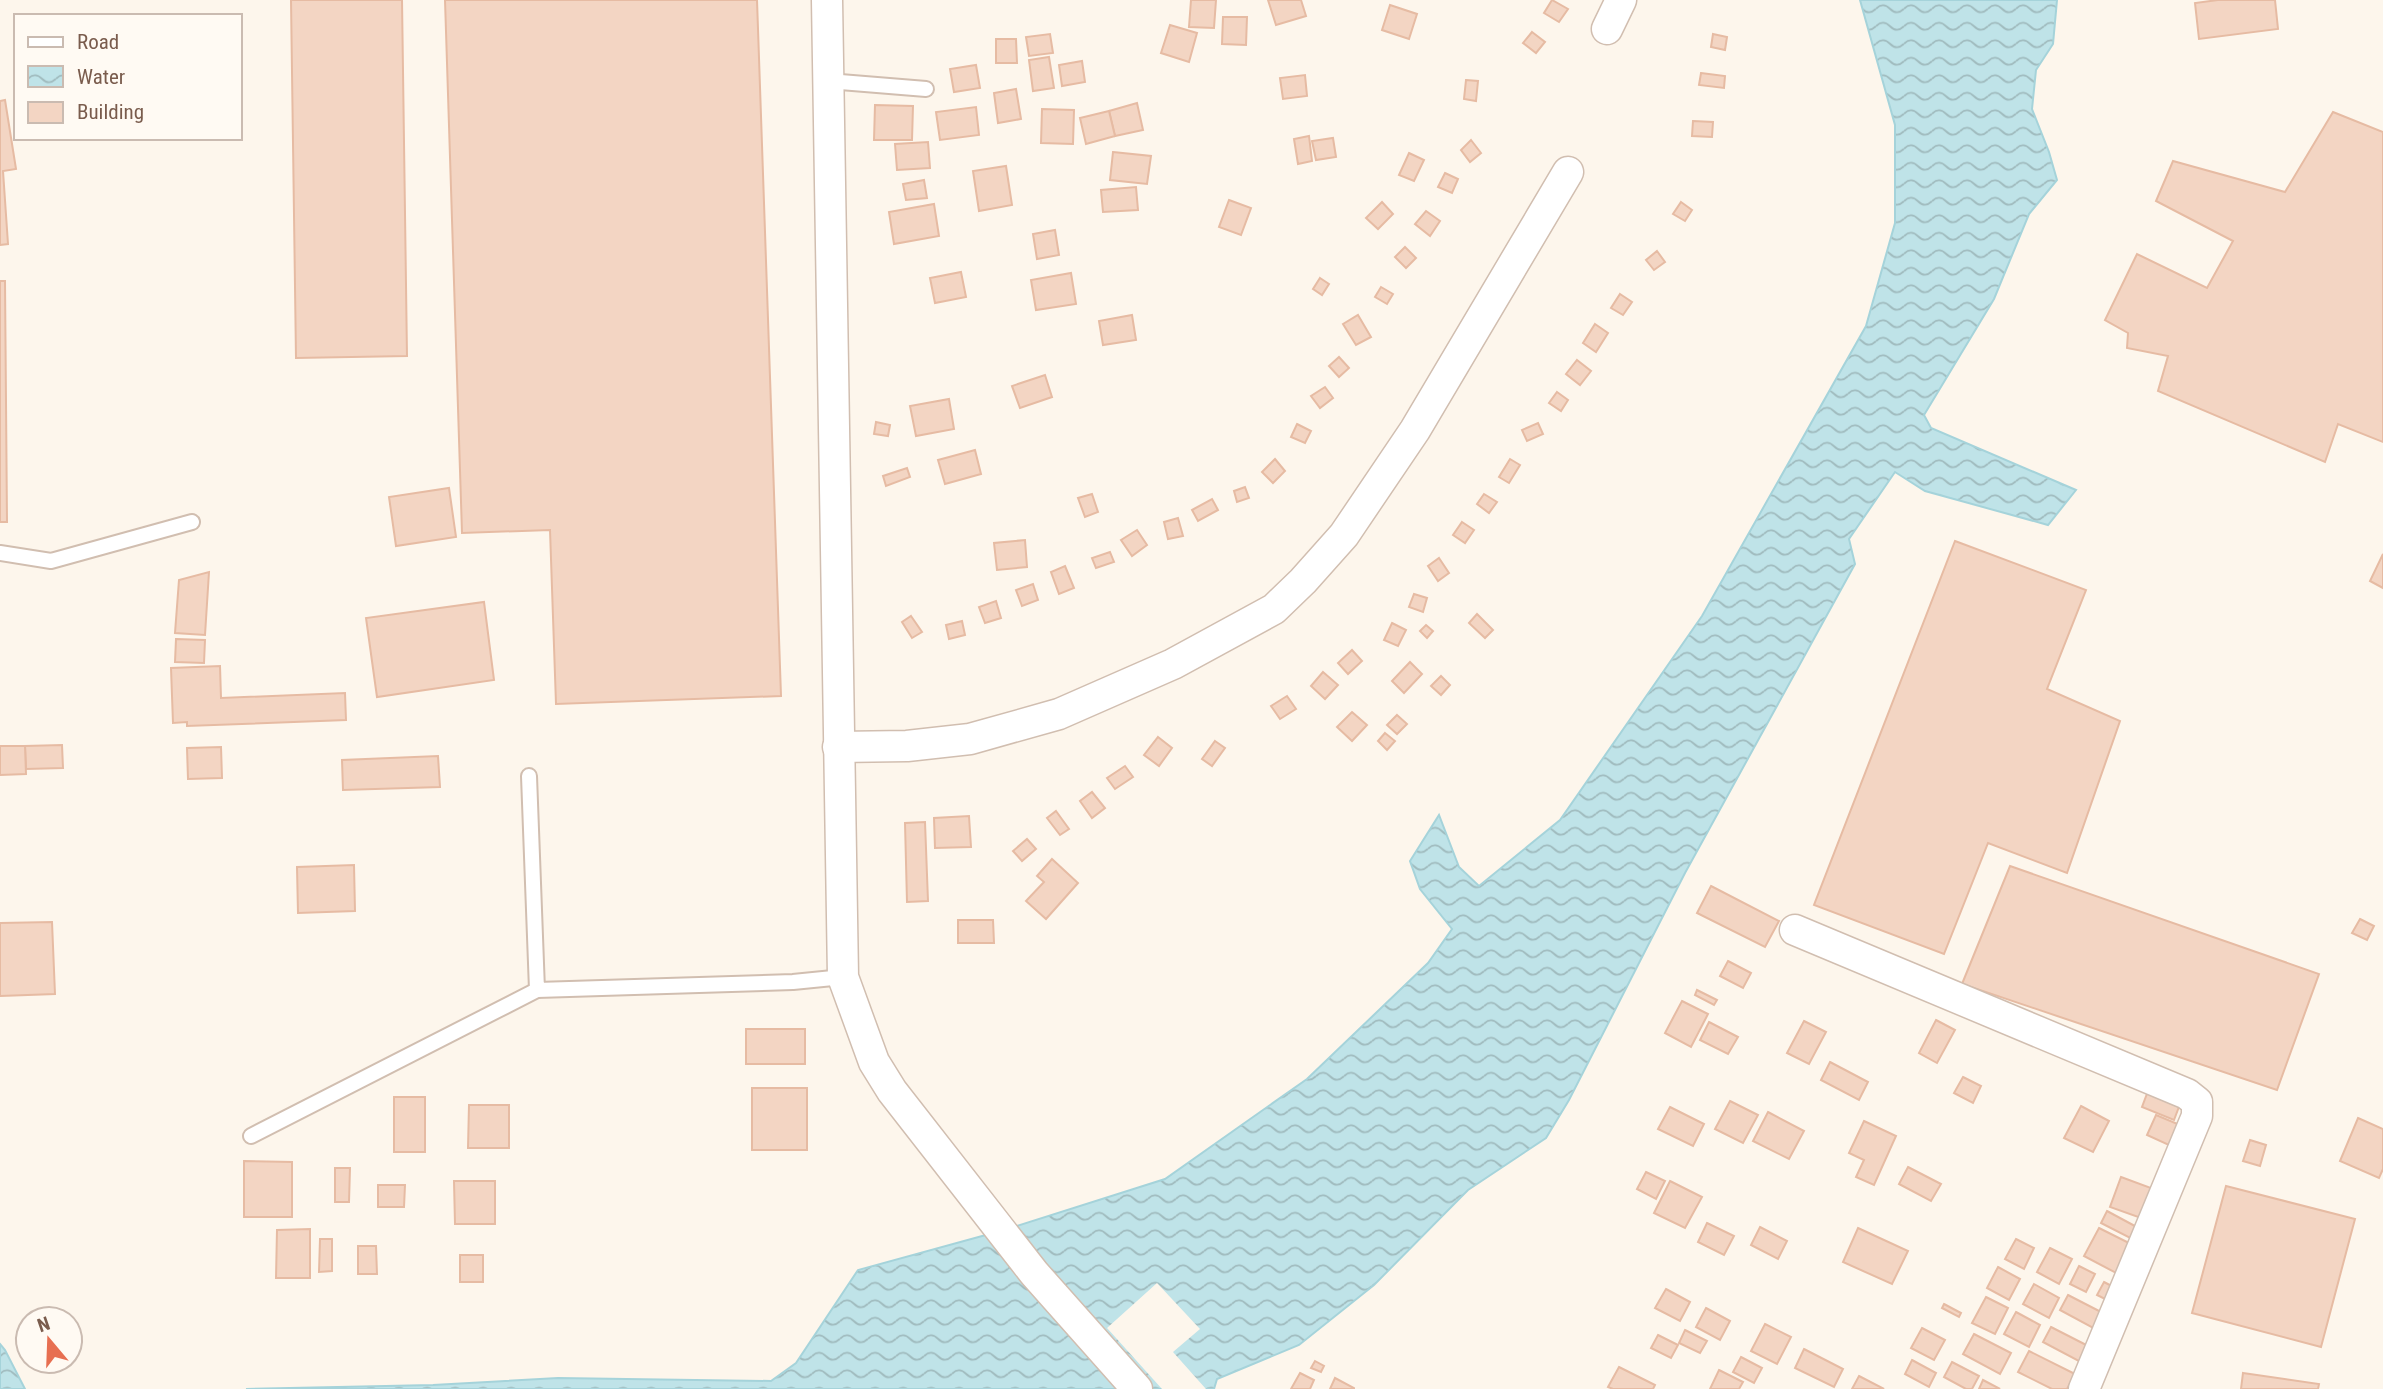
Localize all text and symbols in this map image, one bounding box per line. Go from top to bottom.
legend [14,14,242,140]
text: Road [77,30,119,54]
text: Water [77,65,125,89]
text: Building [77,100,144,124]
north arrow [14,1305,84,1375]
text: N [34,1312,53,1337]

